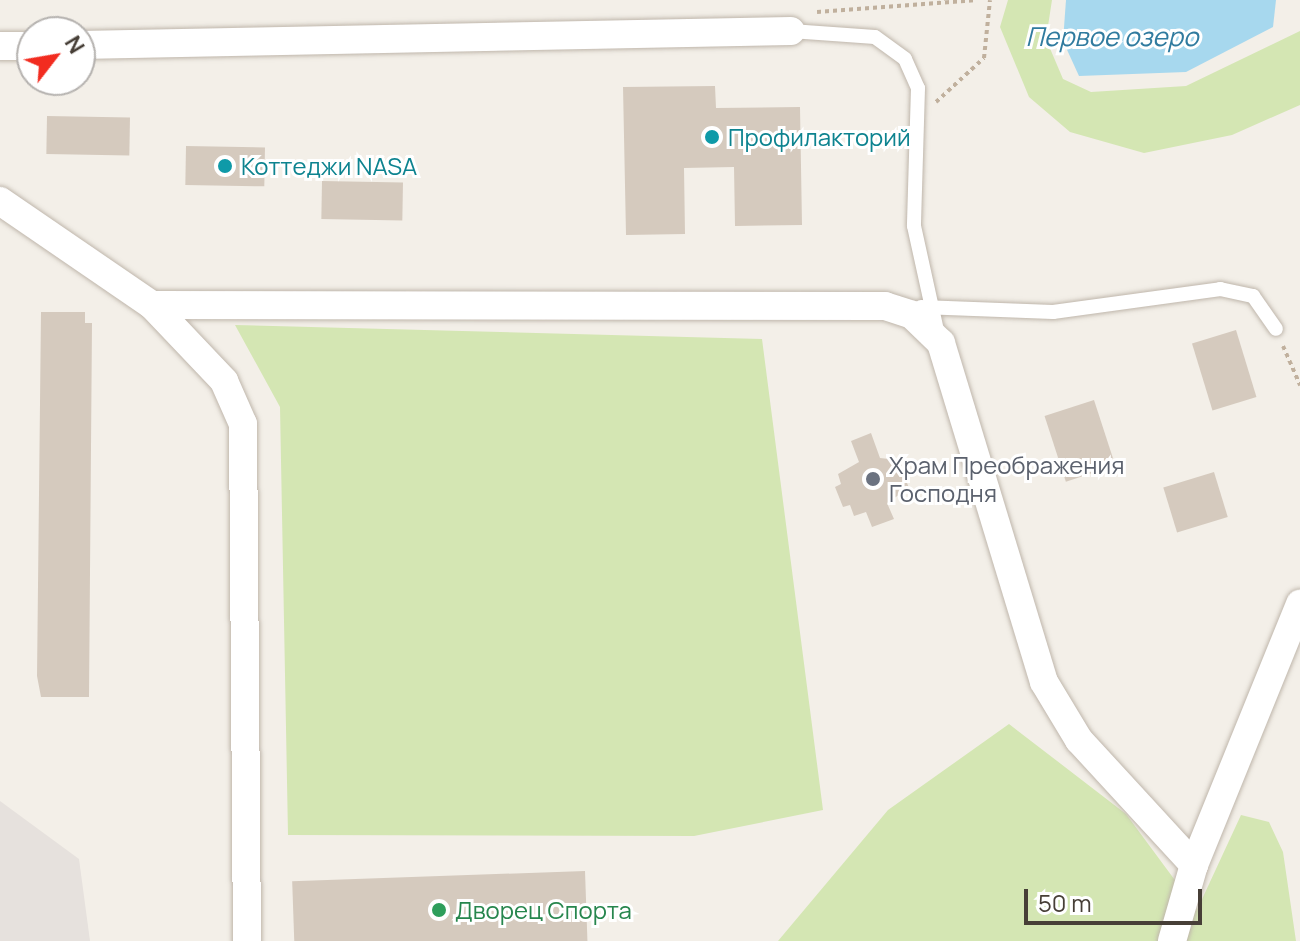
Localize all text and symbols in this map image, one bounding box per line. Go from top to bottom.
north arrow [16,16,96,96]
water label: Первое озеро [1026,21,1198,53]
text: N [58,30,92,59]
place label: Профилакторий [728,123,911,151]
marker: Профилакторий [703,128,721,146]
place label: Коттеджи NASA [241,152,417,180]
marker: Коттеджи NASA [216,157,234,175]
place label: Храм Преображения Господня [889,451,1124,507]
marker: Храм Преображения Господня [864,470,882,488]
scale bar [1028,873,1206,923]
text: 50 m [1038,886,1092,919]
place label: Дворец Спорта [455,896,632,924]
marker: Дворец Спорта [430,901,448,919]

